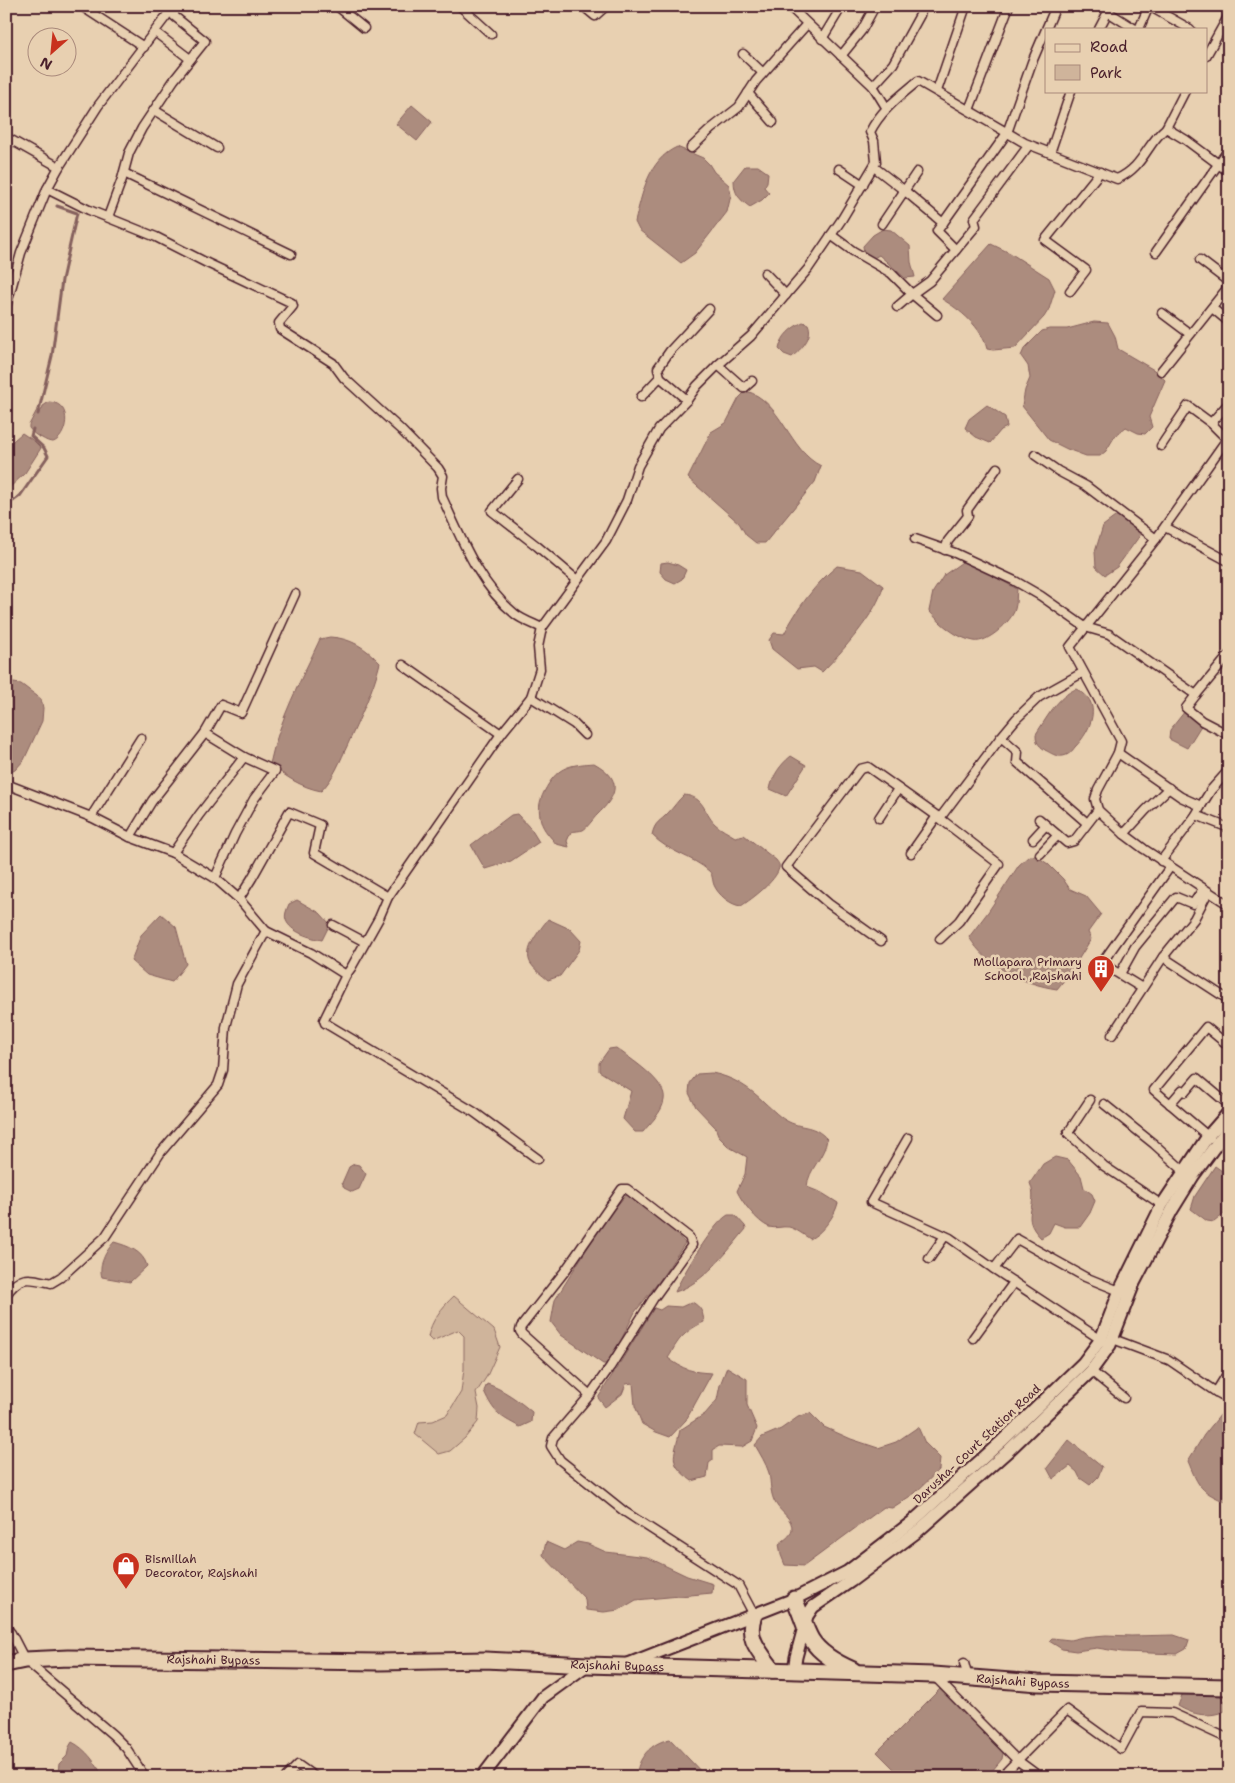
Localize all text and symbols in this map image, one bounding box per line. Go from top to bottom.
north arrow [28,28,78,78]
legend [1045,28,1208,92]
text: Road [1090,37,1128,57]
text: N [37,53,55,74]
text: Park [1090,63,1122,83]
place label: Mollapara Primary School. ,Rajshahi [973,954,1082,984]
building icon: Mollapara Primary School. ,Rajshahi [1086,954,1116,993]
street label: Darusha- Court Station Road [910,1380,1044,1507]
shop icon: Bismillah Decorator, Rajshahi [111,1551,141,1590]
place label: Bismillah Decorator, Rajshahi [145,1551,258,1581]
street label: Rajshahi Bypass [167,1651,261,1668]
street label: Rajshahi Bypass [570,1656,665,1675]
street label: Rajshahi Bypass [976,1670,1070,1692]

